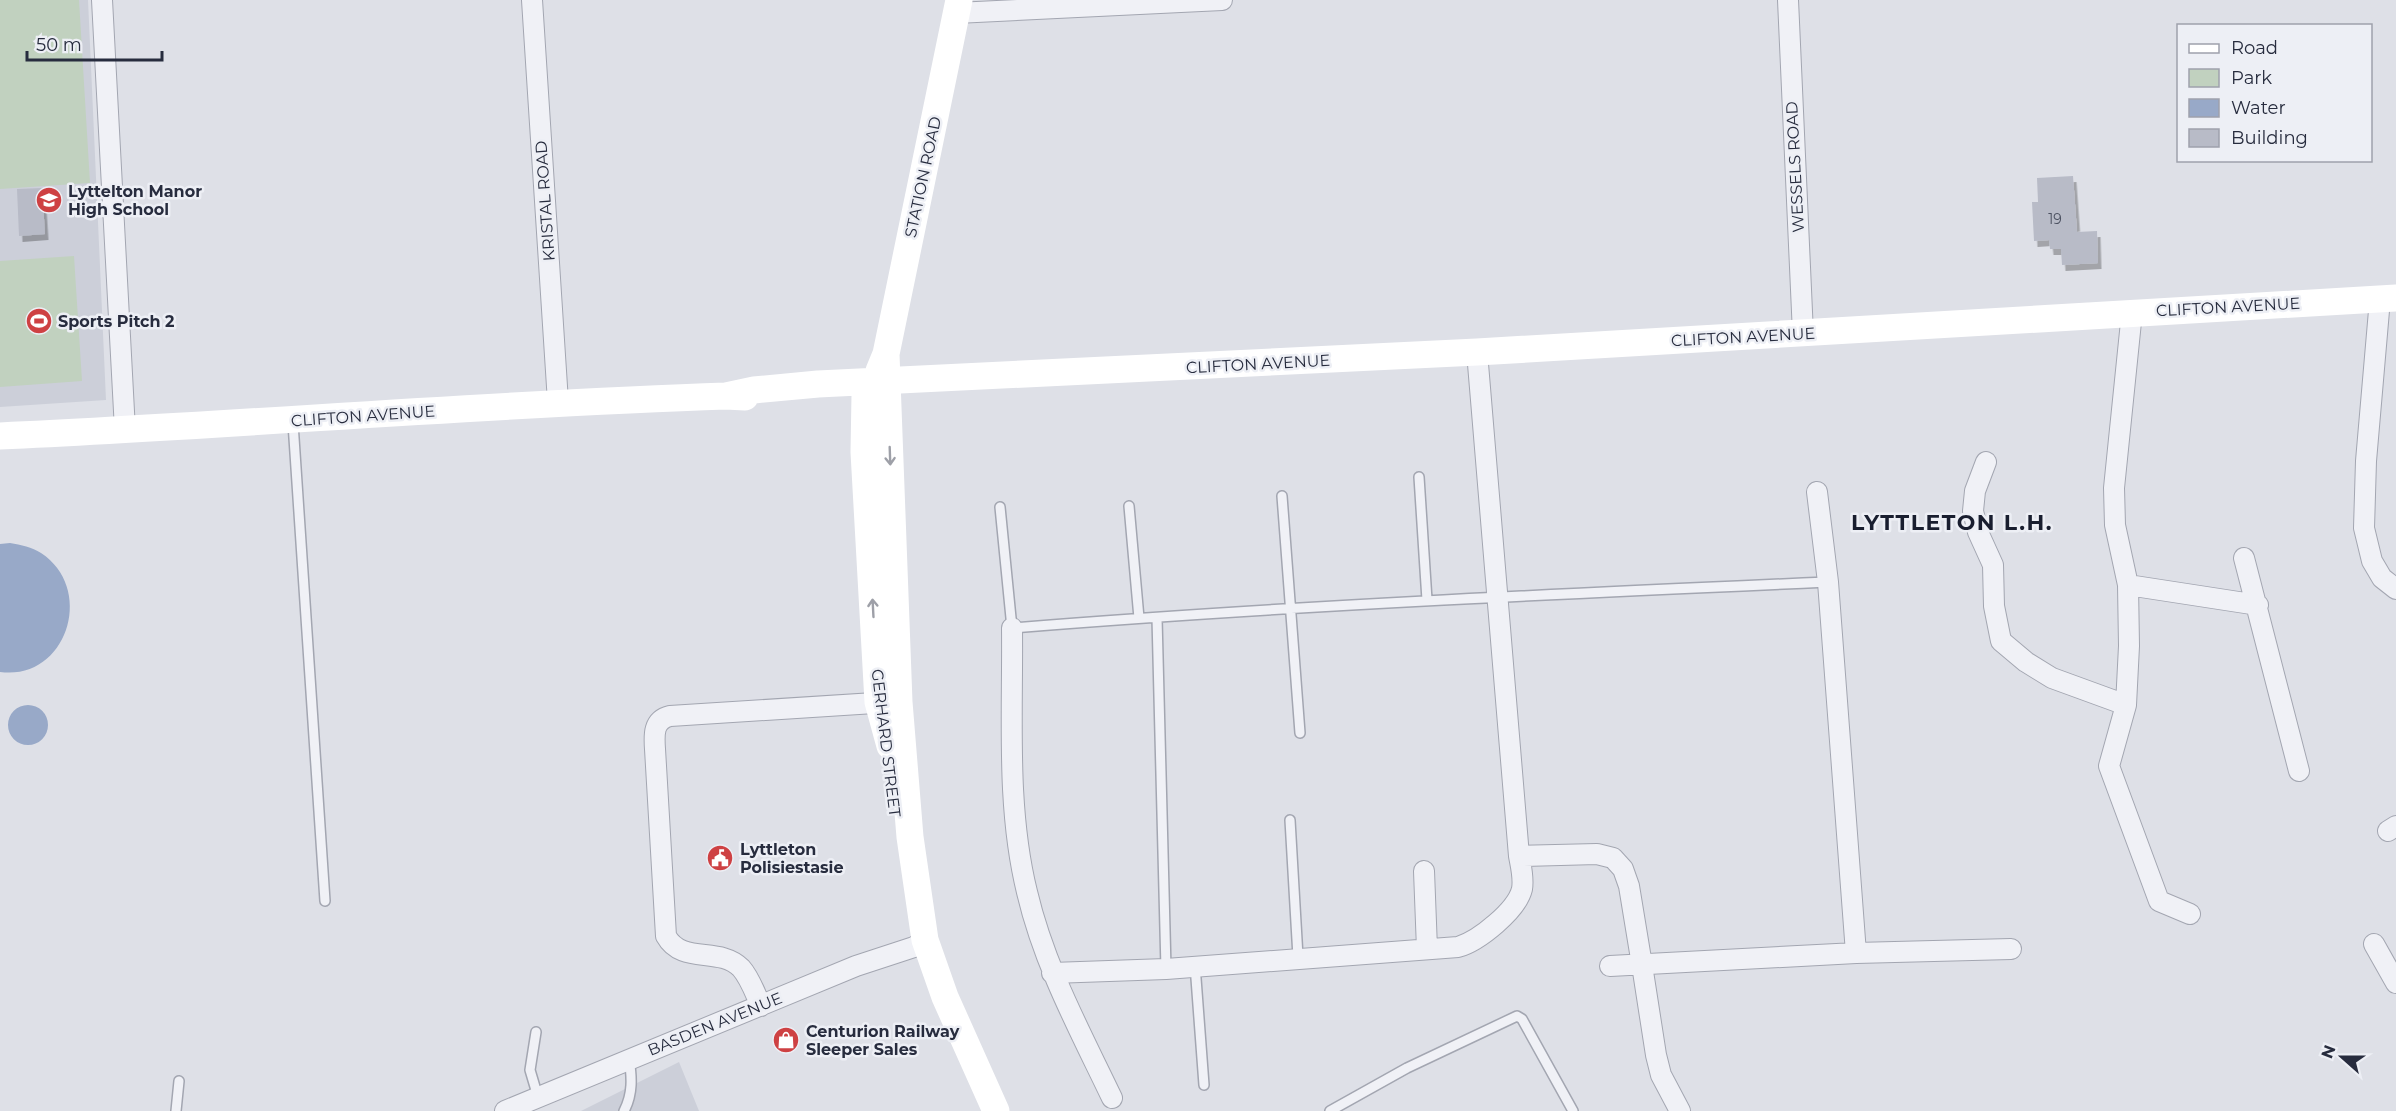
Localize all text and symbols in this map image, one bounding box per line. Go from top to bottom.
scale bar [27,24,162,62]
legend [2177,24,2372,162]
text: 50 m [36,34,82,56]
text: Road [2231,37,2278,59]
text: Park [2231,67,2272,89]
text: Water [2231,97,2286,119]
street label: WESSELS ROAD [1782,101,1808,233]
street label: STATION ROAD [901,115,945,239]
text: Building [2231,127,2308,149]
street label: KRISTAL ROAD [531,140,559,262]
place label: Lyttelton Manor High School [68,182,202,219]
school or university icon: Lyttelton Manor High School [34,185,64,215]
house number: 19 [2048,210,2062,228]
street label: CLIFTON AVENUE [2155,294,2301,320]
sports icon: Sports Pitch 2 [24,306,54,336]
place label: Sports Pitch 2 [58,312,175,331]
street label: CLIFTON AVENUE [1670,324,1816,350]
street label: CLIFTON AVENUE [1185,351,1331,377]
street label: CLIFTON AVENUE [290,401,436,431]
one-way arrow [884,445,895,465]
district label: LYTTLETON L.H. [1851,509,2053,536]
one-way arrow [867,598,878,618]
street label: GERHARD STREET [867,668,905,819]
place label: Lyttleton Polisiestasie [740,840,844,877]
public building icon: Lyttleton Polisiestasie [705,843,735,873]
street label: BASDEN AVENUE [645,988,785,1060]
place label: Centurion Railway Sleeper Sales [806,1022,960,1059]
shop icon: Centurion Railway Sleeper Sales [771,1025,801,1055]
north arrow [2312,1027,2372,1087]
text: N [2317,1042,2340,1061]

